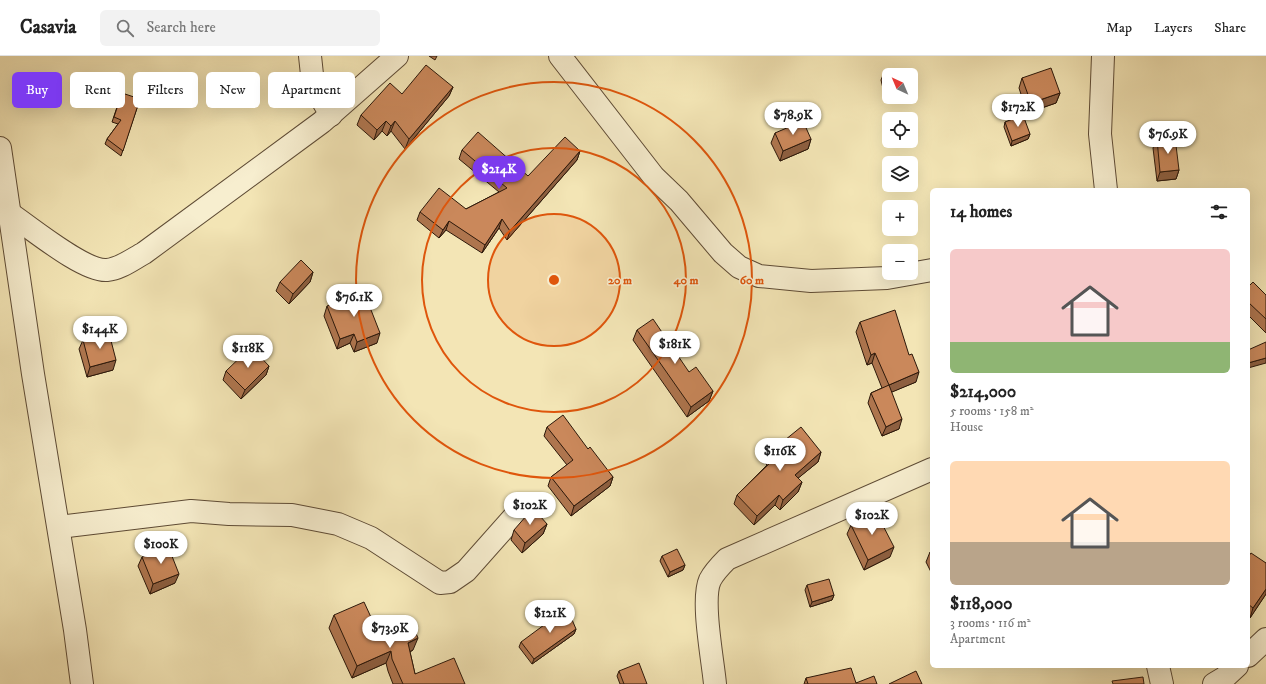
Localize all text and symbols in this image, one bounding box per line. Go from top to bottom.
search box [100,10,380,46]
text: Casavia [20,16,76,39]
icon: search [114,17,136,39]
text: Search here [146,18,216,37]
text: Map [1106,19,1132,37]
text: Layers [1154,19,1192,37]
text: Share [1214,19,1246,37]
north arrow [882,68,918,104]
map controls [882,68,918,280]
chip: Buy [12,72,62,108]
chip: Rent [70,72,125,108]
chip: Filters [133,72,198,108]
chip: New [206,72,260,108]
chip: Apartment [268,72,355,108]
pin: $172K [990,94,1046,128]
text: $172K [1001,99,1035,115]
pin: $78.9K [760,102,826,136]
text: $78.9K [773,107,813,123]
button: locate [882,112,918,148]
pin: $76.9K [1135,121,1201,155]
text: $76.9K [1148,126,1188,142]
pin: $214K [471,156,527,190]
button: layers [882,156,918,192]
text: $214K [482,161,516,177]
button: + [882,200,918,236]
text: 14 homes [950,201,1012,223]
icon: filters [1208,201,1230,223]
button: − [882,244,918,280]
centre of rings [547,273,561,287]
text: 20 m [608,273,632,288]
text: 40 m [673,273,698,288]
text: 60 m [740,273,764,288]
icon: home [1054,275,1126,347]
pin: $76.1K [321,284,387,318]
text: $76.1K [335,289,373,305]
pin: $144K [72,316,128,350]
text: $144K [82,321,118,337]
pin: $181K [647,331,703,365]
pin: $118K [220,335,276,369]
text: $181K [659,336,691,352]
text: $118K [232,340,264,356]
text: $214,000 [950,381,1016,403]
text: 5 rooms · 158 m² [950,403,1034,419]
text: House [950,419,983,435]
pin: $116K [752,438,808,472]
text: $116K [764,443,796,459]
icon: home [1054,487,1126,559]
pin: $102K [502,492,558,526]
text: $102K [513,497,547,513]
pin: $102K [844,502,900,536]
text: $102K [855,507,889,523]
pin: $100K [133,531,189,565]
text: $100K [144,536,178,552]
text: $118,000 [950,593,1012,615]
pin: $121K [522,600,578,634]
text: $121K [534,605,566,621]
pin: $73.9K [357,615,423,649]
text: 3 rooms · 116 m² [950,615,1031,631]
text: $73.9K [371,620,409,636]
text: Apartment [950,631,1005,647]

